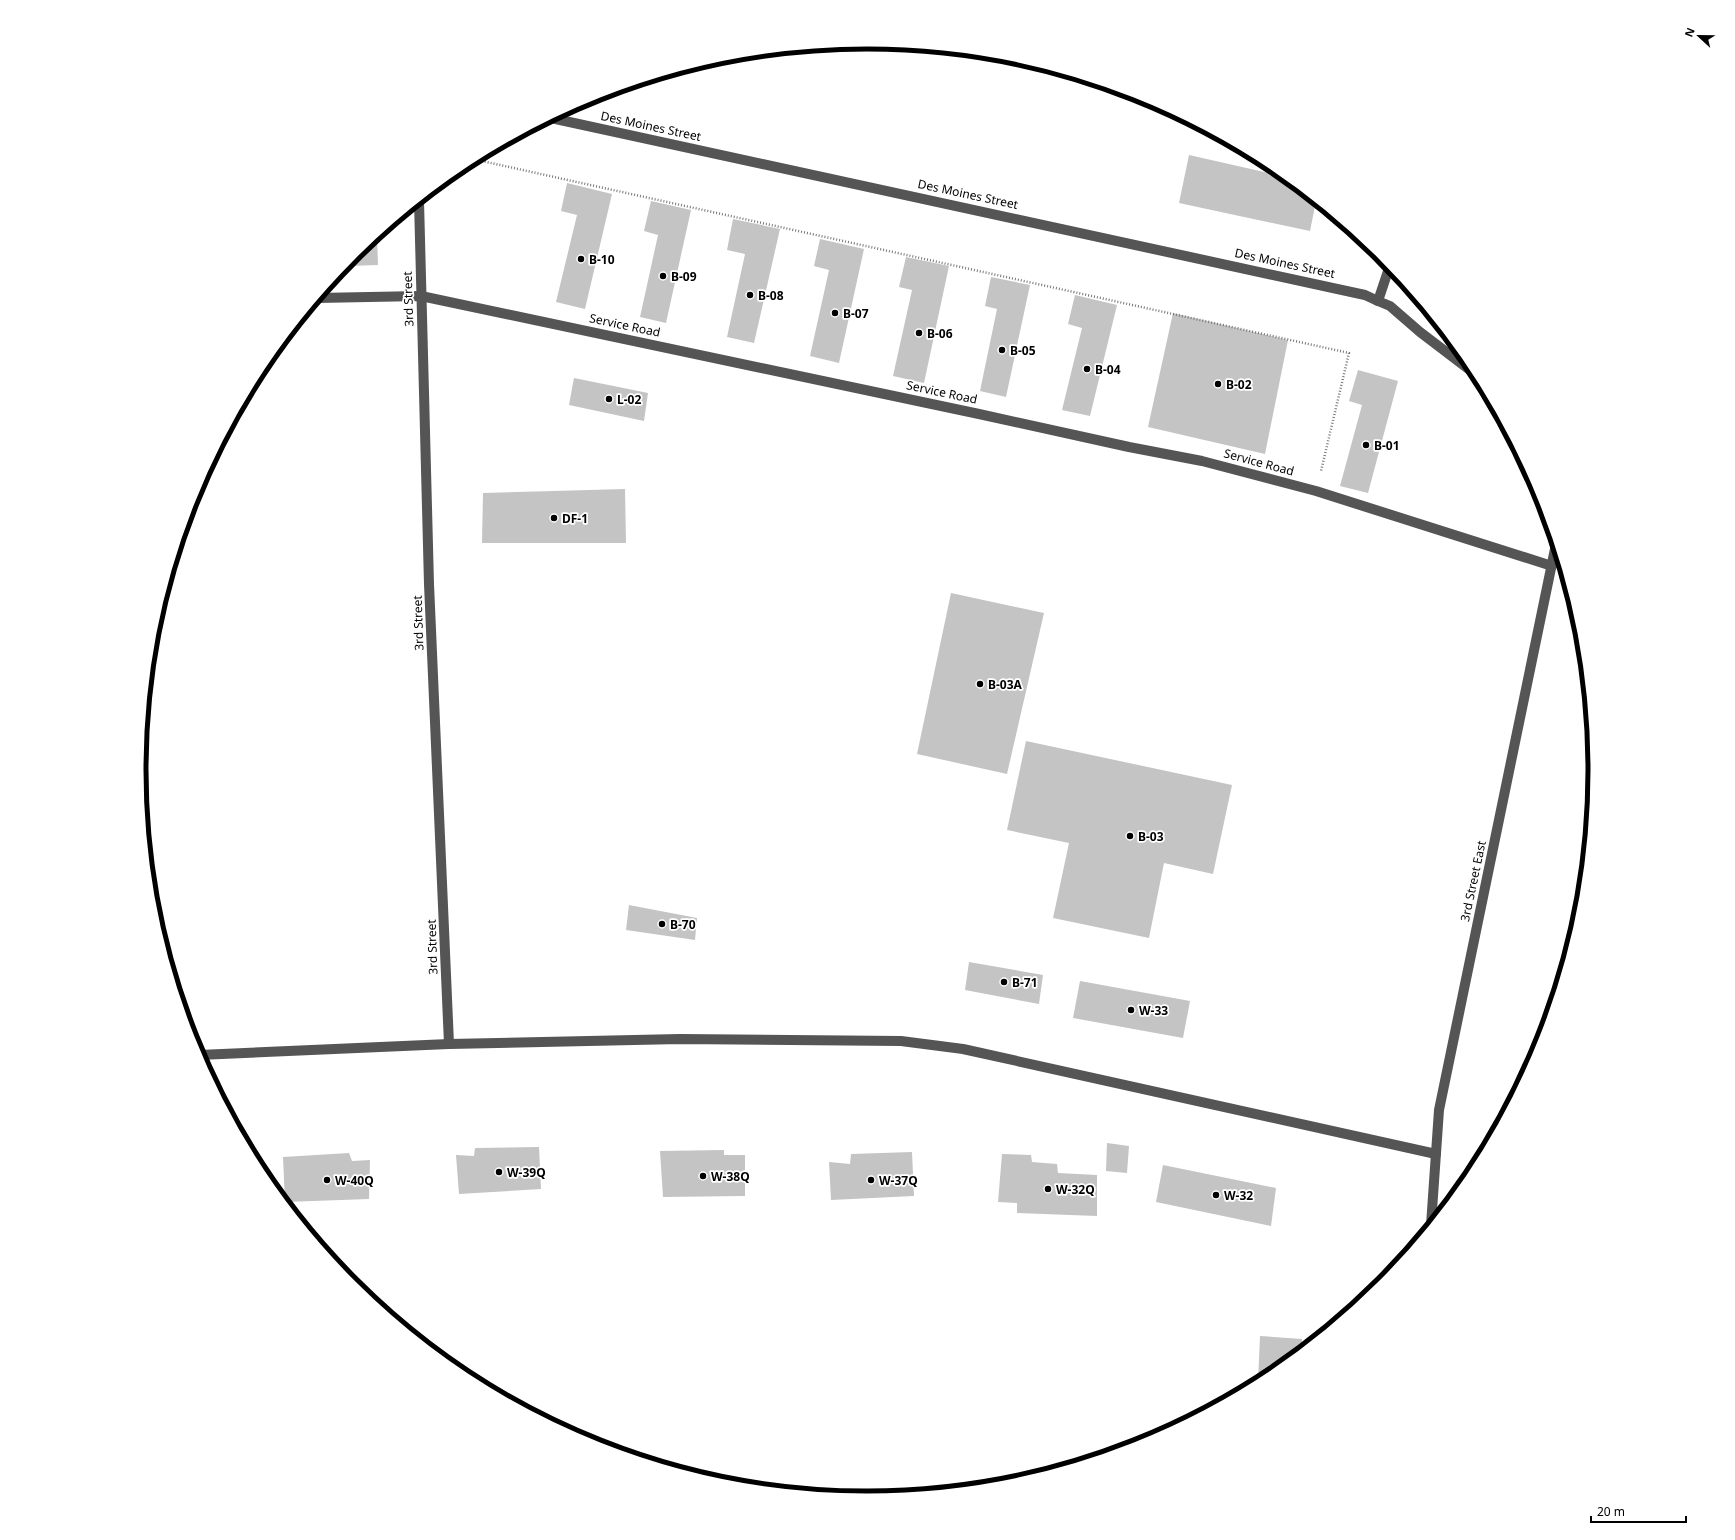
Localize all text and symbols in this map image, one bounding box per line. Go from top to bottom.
north arrow [1679,16,1719,56]
text: N [1681,25,1698,39]
street label: Des Moines Street [599,107,703,145]
street label: Des Moines Street [916,175,1020,213]
street label: Des Moines Street [1233,244,1337,282]
place label: B-10 [589,251,615,268]
marker: B-10 [576,254,586,264]
place label: B-09 [671,268,697,285]
street label: 3rd Street [399,270,417,327]
marker: B-09 [658,271,668,281]
place label: B-08 [758,287,784,304]
marker: B-08 [745,290,755,300]
place label: B-07 [843,305,869,322]
marker: B-07 [830,308,840,318]
street label: Service Road [588,309,662,341]
place label: B-06 [927,325,953,342]
marker: B-06 [914,328,924,338]
place label: B-05 [1010,342,1036,359]
marker: B-05 [997,345,1007,355]
place label: B-04 [1095,361,1121,378]
marker: B-04 [1082,364,1092,374]
street label: Service Road [905,376,979,408]
place label: B-02 [1226,376,1252,393]
marker: B-02 [1213,379,1223,389]
place label: L-02 [617,391,641,408]
marker: L-02 [604,394,614,404]
place label: B-01 [1374,437,1400,454]
marker: B-01 [1361,440,1371,450]
street label: Service Road [1222,444,1296,480]
place label: DF-1 [562,510,588,527]
marker: DF-1 [549,513,559,523]
street label: 3rd Street [409,594,427,651]
place label: B-03A [988,676,1023,693]
marker: B-03A [975,679,985,689]
place label: B-03 [1138,828,1164,845]
marker: B-03 [1125,831,1135,841]
street label: 3rd Street East [1456,838,1490,923]
place label: B-70 [670,916,696,933]
street label: 3rd Street [423,918,441,975]
marker: B-70 [657,919,667,929]
place label: B-71 [1012,974,1038,991]
marker: B-71 [999,977,1009,987]
place label: W-33 [1139,1002,1168,1019]
marker: W-33 [1126,1005,1136,1015]
place label: W-39Q [507,1164,546,1181]
marker: W-39Q [494,1167,504,1177]
place label: W-38Q [711,1168,750,1185]
marker: W-38Q [698,1171,708,1181]
place label: W-40Q [335,1172,374,1189]
place label: W-37Q [879,1172,918,1189]
marker: W-40Q [322,1175,332,1185]
marker: W-37Q [866,1175,876,1185]
place label: W-32Q [1056,1181,1095,1198]
marker: W-32Q [1043,1184,1053,1194]
place label: W-32 [1224,1187,1253,1204]
marker: W-32 [1211,1190,1221,1200]
scale bar [1591,1498,1686,1524]
text: 20 m [1597,1503,1625,1520]

